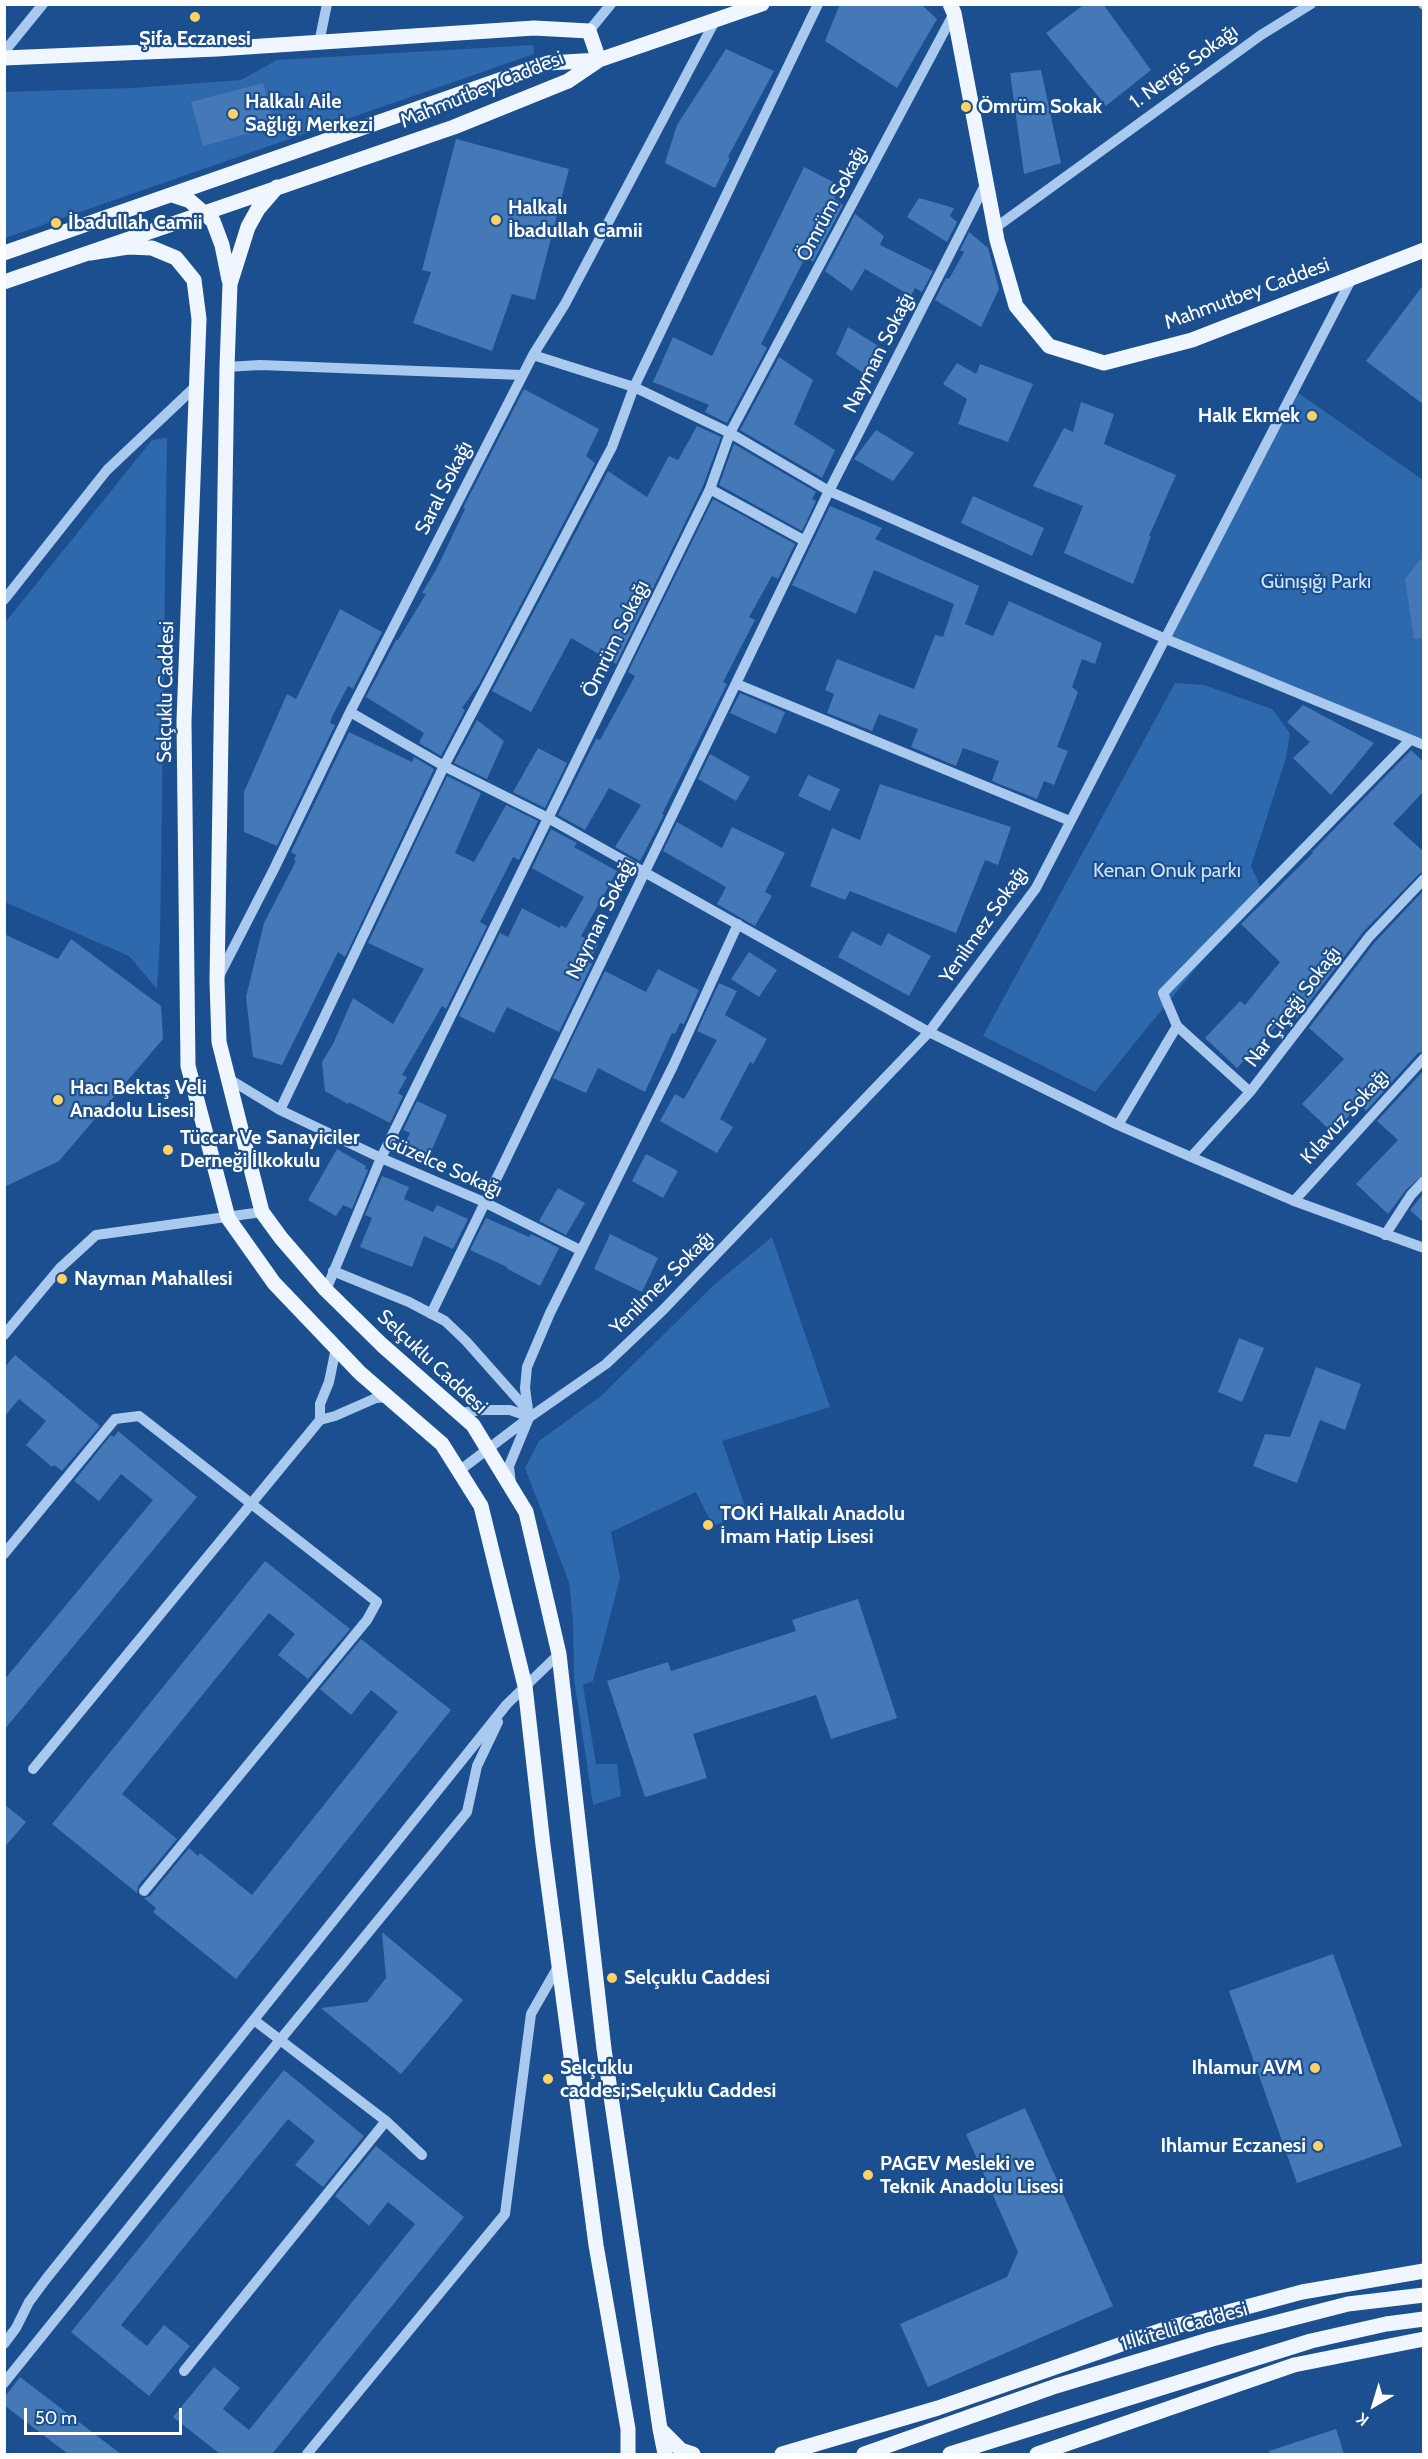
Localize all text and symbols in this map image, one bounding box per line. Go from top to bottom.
marker: Şifa Eczanesi [188,10,202,24]
street label: 1. Nergis Sokağı [1125,20,1243,114]
place label: Şifa Eczanesi [139,27,251,51]
street label: Mahmutbey Caddesi [397,46,567,134]
place label: Halkalı Aile Sağlığı Merkezi [245,90,373,137]
place label: Ömrüm Sokak [978,95,1102,119]
marker: Ömrüm Sokak [959,100,973,114]
marker: Halkalı Aile Sağlığı Merkezi [226,107,240,121]
street label: Ömrüm Sokağı [792,142,872,266]
place label: Halkalı İbadullah Camii [508,196,643,243]
place label: İbadullah Camii [68,211,203,235]
marker: Halkalı İbadullah Camii [489,213,503,227]
marker: İbadullah Camii [49,216,63,230]
street label: Mahmutbey Caddesi [1161,253,1333,335]
street label: Nayman Sokağı [838,289,920,417]
place label: Halk Ekmek [1198,404,1300,428]
marker: Halk Ekmek [1305,409,1319,423]
street label: Saral Sokağı [410,437,478,539]
park label: Günışığı Parkı [1261,570,1371,594]
street label: Ömrüm Sokağı [577,577,655,701]
street label: Selçuklu Caddesi [153,621,179,763]
street label: Nayman Sokağı [561,855,641,983]
park label: Kenan Onuk parkı [1093,859,1241,883]
street label: Yenilmez Sokağı [935,862,1033,988]
street label: Nar Çiçeği Sokağı [1240,942,1346,1072]
street label: Kılavuz Sokağı [1296,1065,1394,1169]
place label: Hacı Bektaş Veli Anadolu Lisesi [70,1076,207,1123]
marker: Hacı Bektaş Veli Anadolu Lisesi [51,1093,65,1107]
place label: Tüccar Ve Sanayiciler Derneği İlkokulu [180,1126,359,1173]
street label: Güzelce Sokağı [380,1129,506,1203]
marker: Tüccar Ve Sanayiciler Derneği İlkokulu [161,1143,175,1157]
street label: Yenilmez Sokağı [605,1226,719,1340]
place label: Nayman Mahallesi [74,1267,233,1291]
marker: Nayman Mahallesi [55,1272,69,1286]
street label: Selçuklu Caddesi [372,1305,492,1419]
place label: TOKİ Halkalı Anadolu İmam Hatip Lisesi [720,1502,905,1549]
marker: TOKİ Halkalı Anadolu İmam Hatip Lisesi [701,1518,715,1532]
place label: Selçuklu Caddesi [624,1966,770,1990]
marker: Selçuklu Caddesi [605,1971,619,1985]
place label: Selçuklu caddesi;Selçuklu Caddesi [560,2056,776,2103]
place label: Ihlamur AVM [1192,2056,1303,2080]
marker: Ihlamur AVM [1308,2061,1322,2075]
marker: Selçuklu caddesi;Selçuklu Caddesi [541,2072,555,2086]
place label: Ihlamur Eczanesi [1161,2134,1306,2158]
marker: Ihlamur Eczanesi [1311,2139,1325,2153]
place label: PAGEV Mesleki ve Teknik Anadolu Lisesi [880,2152,1063,2199]
marker: PAGEV Mesleki ve Teknik Anadolu Lisesi [861,2168,875,2182]
street label: 1.İkitelli Caddesi [1118,2297,1250,2357]
north arrow [1344,2375,1404,2435]
scale bar [27,2396,184,2434]
text: 50 m [35,2407,77,2429]
text: K [1353,2409,1372,2430]

